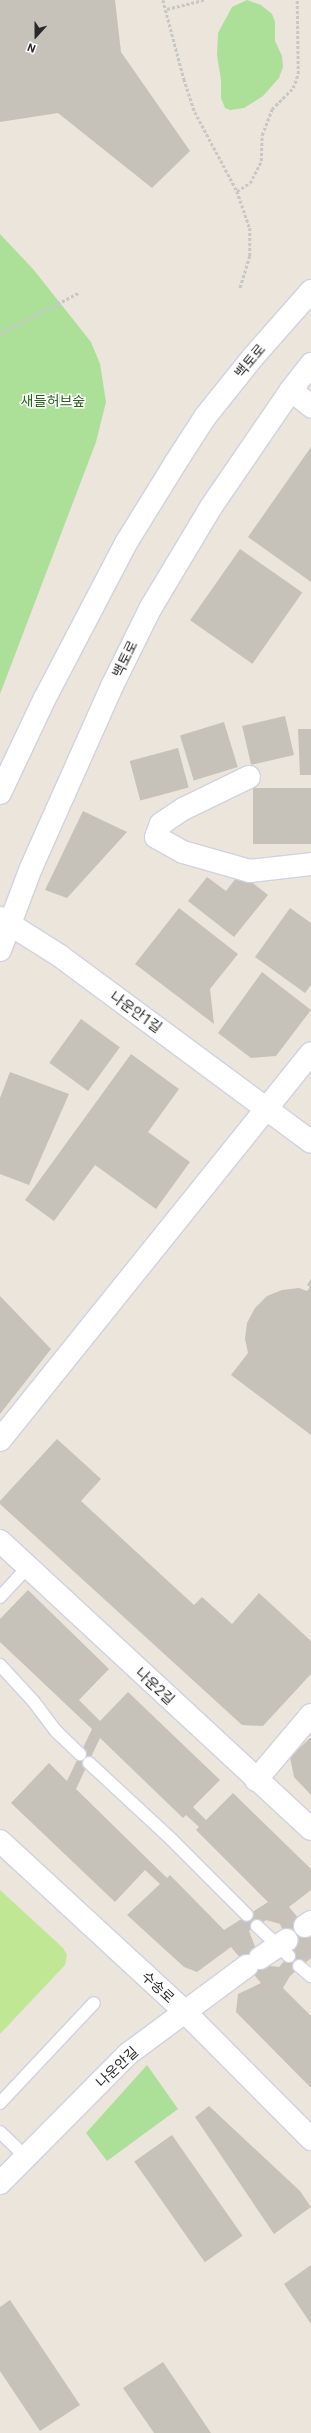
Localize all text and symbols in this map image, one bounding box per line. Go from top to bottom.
north arrow [16,16,56,56]
text: N [26,40,37,55]
street label: 백토로 [231,341,269,381]
park label: 새들허브숲 [21,393,85,409]
street label: 백토로 [109,638,141,680]
street label: 나운안1길 [107,988,165,1036]
street label: 나운2길 [132,1664,178,1708]
street label: 수송로 [138,1968,178,2006]
street label: 나운안길 [92,2043,142,2091]

